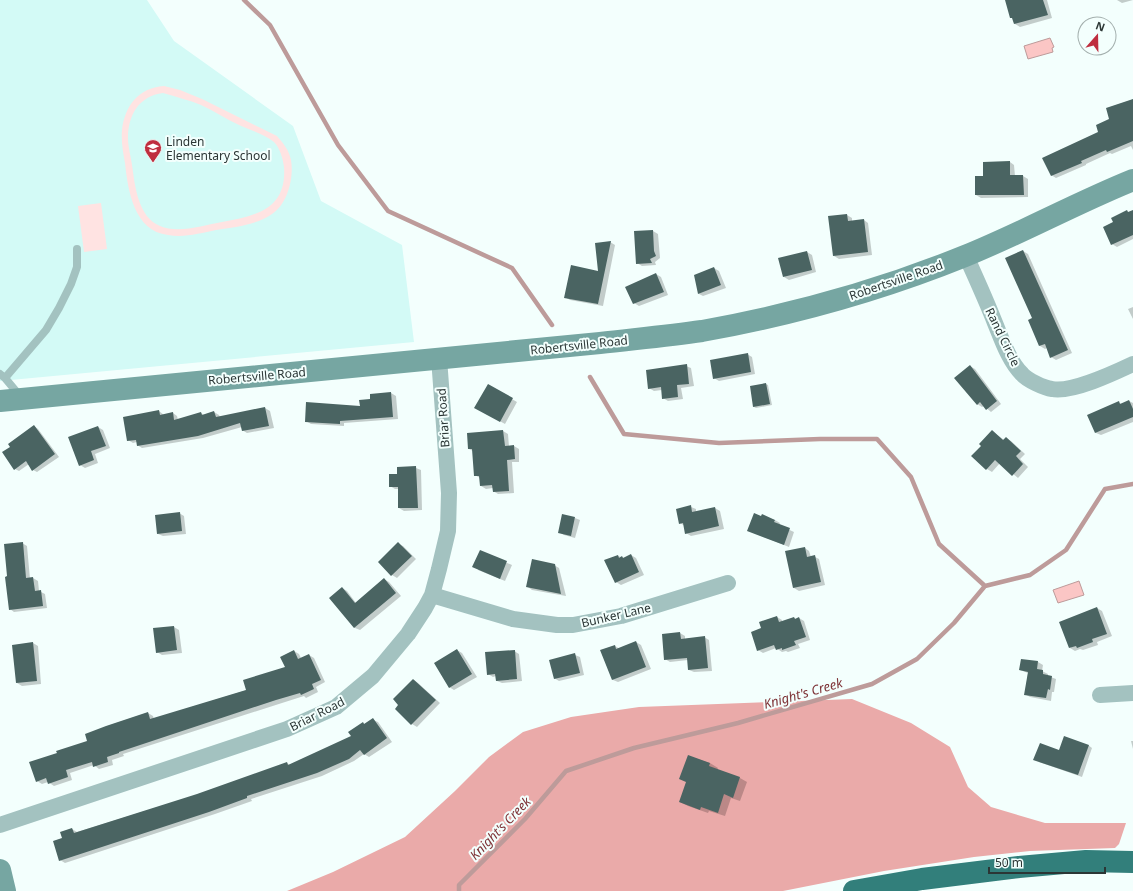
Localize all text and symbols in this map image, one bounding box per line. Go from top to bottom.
north arrow [1077,16,1117,56]
text: N [1094,18,1107,35]
place label: Linden Elementary School [166,133,271,164]
school or university icon: Linden Elementary School [143,138,163,163]
street label: Robertsville Road [847,256,945,304]
street label: Rand Circle [982,305,1025,369]
street label: Robertsville Road [529,331,629,359]
street label: Robertsville Road [207,363,307,389]
street label: Briar Road [432,388,454,448]
street label: Bunker Lane [579,599,653,631]
water label: Knight's Creek [761,673,845,713]
street label: Briar Road [287,693,347,735]
water label: Knight's Creek [465,792,535,863]
scale bar [989,849,1105,875]
text: 50 m [995,854,1023,871]

